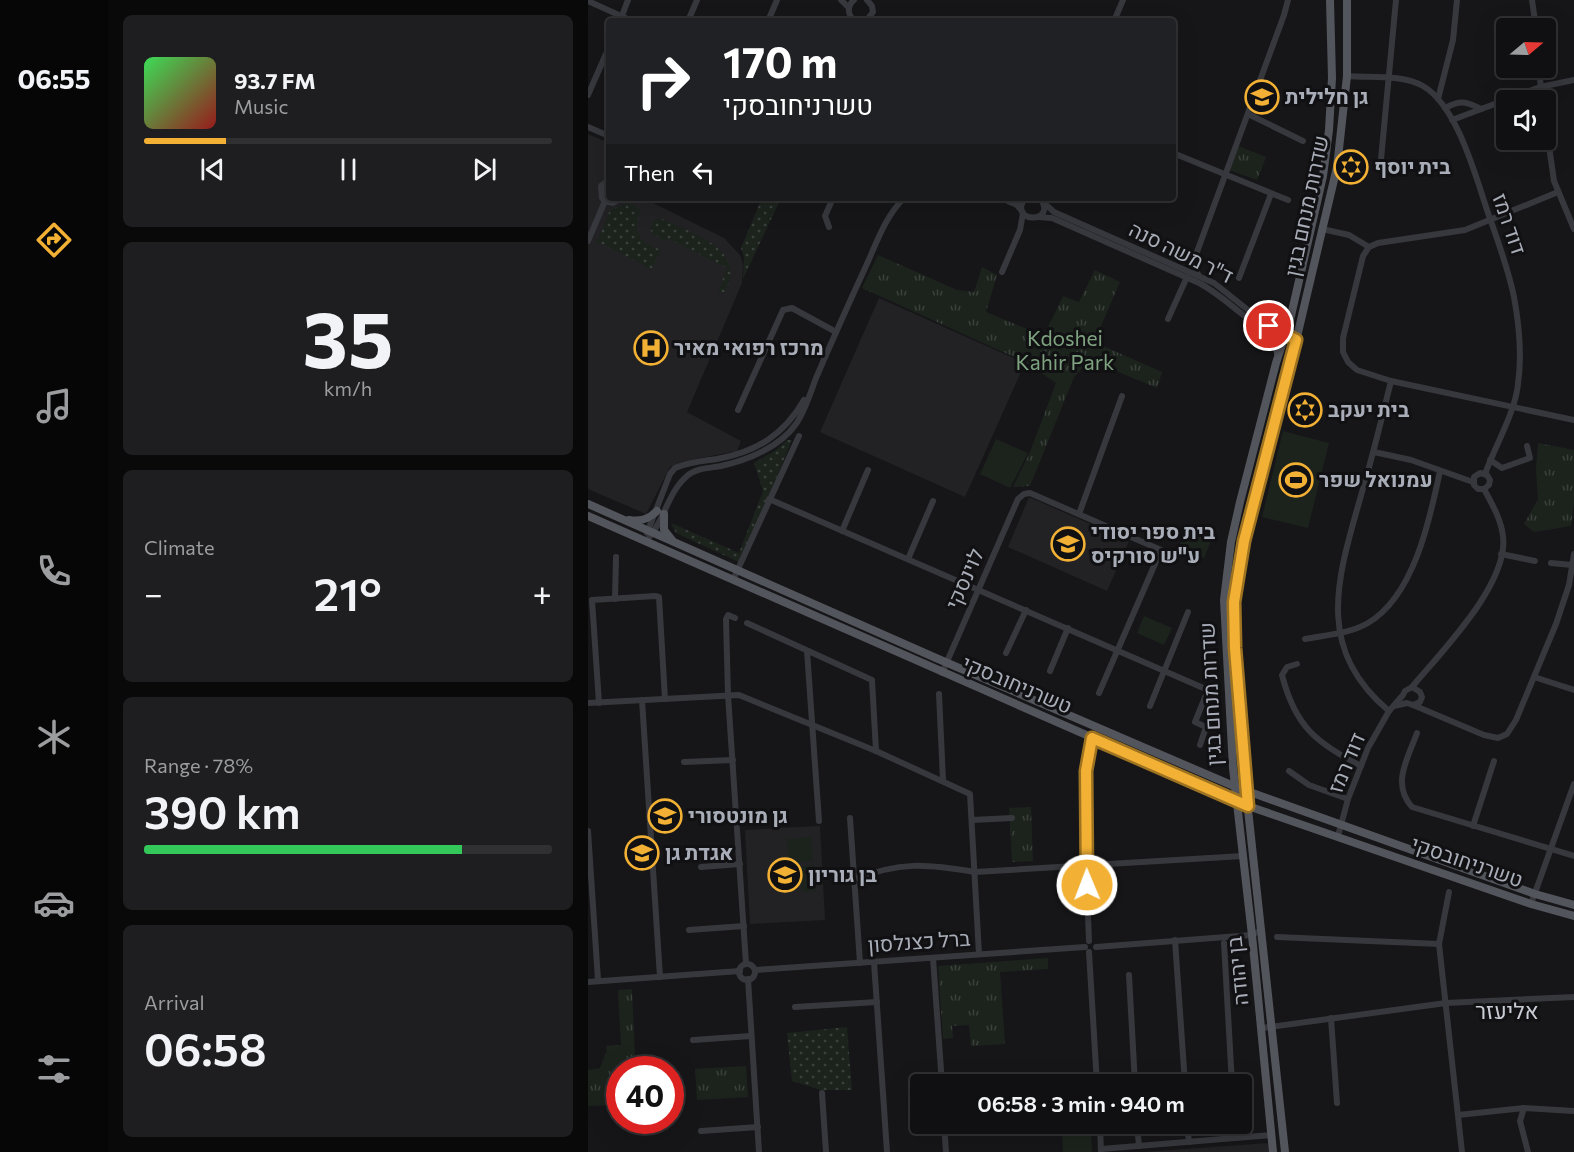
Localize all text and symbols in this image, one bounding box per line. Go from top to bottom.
north arrow [1496,18,1556,78]
map controls [1496,18,1556,150]
text: 170 m [723,35,837,87]
icon: right [624,42,702,120]
text: 06:55 [17,62,91,95]
text: 93.7 FM [234,67,316,94]
school or university icon: גן חלילית [1244,79,1280,115]
place label: גן חלילית [1285,83,1369,108]
text: טשרניחובסקי [723,88,873,121]
button: sound [1496,90,1556,150]
text: Music [234,94,288,118]
street label: שדרות מנחם בגין [1278,133,1333,279]
synagogue icon: בית יוסף [1333,149,1369,185]
icon: previous [196,153,229,186]
icon: pause [332,153,365,186]
icon: next [468,153,501,186]
place label: בית יוסף [1374,153,1451,178]
icon: left [687,156,720,189]
text: Then [624,159,675,186]
street label: דוד רמז [1488,190,1533,257]
street label: ד"ר משה סנה [1126,216,1238,288]
icon: directions [33,219,75,261]
text: 35 [303,289,393,384]
pin [1243,300,1294,351]
icon: arrive [1252,309,1285,342]
park label: Kdoshei Kahir Park [1016,325,1114,374]
hospital icon: מרכז רפואי מאיר [633,330,669,366]
place label: מרכז רפואי מאיר [674,334,824,359]
text: km/h [324,376,372,400]
icon: music [33,385,75,427]
synagogue icon: בית יעקב [1287,392,1323,428]
place label: בית יעקב [1328,396,1410,421]
sports icon: עמנואל שפר [1278,462,1314,498]
place label: עמנואל שפר [1319,466,1433,491]
place label: בית ספר יסודי ע"ש סורקיס [1091,518,1216,567]
school or university icon: בית ספר יסודי ע"ש סורקיס [1050,526,1086,562]
text: Climate [144,535,214,559]
street label: לוינסקי [939,544,988,613]
icon: phone [33,550,75,592]
text: 21° [314,565,382,620]
text: − [144,572,163,613]
text: + [533,572,552,613]
street label: שדרות מנחם בגין [1193,622,1226,767]
street label: טשרניחובסקי [959,649,1076,718]
icon: climate [33,716,75,758]
street label: דוד רמז [1322,728,1369,796]
text: Range · 78% [144,753,253,777]
text: 390 km [144,783,301,838]
school or university icon: גן מונטסורי [647,798,683,834]
place label: גן מונטסורי [688,802,788,827]
street label: טשרניחובסקי [1408,830,1527,891]
school or university icon: אגדת גן [624,835,660,871]
place label: אגדת גן [665,839,733,864]
position arrow [1055,853,1119,917]
school or university icon: בן גוריון [767,857,803,893]
place label: בן גוריון [808,861,877,886]
icon: car [33,882,75,924]
street label: ברל כצנלסון [867,924,971,957]
street label: בן יהודה [1220,935,1253,1007]
text: Arrival [144,990,205,1014]
district label: אליעזר [1475,997,1539,1024]
text: 06:58 [144,1020,267,1075]
icon: filters [33,1048,75,1090]
speed limit sign: 40 [606,1056,684,1134]
text: 06:58 · 3 min · 940 m [977,1090,1185,1117]

